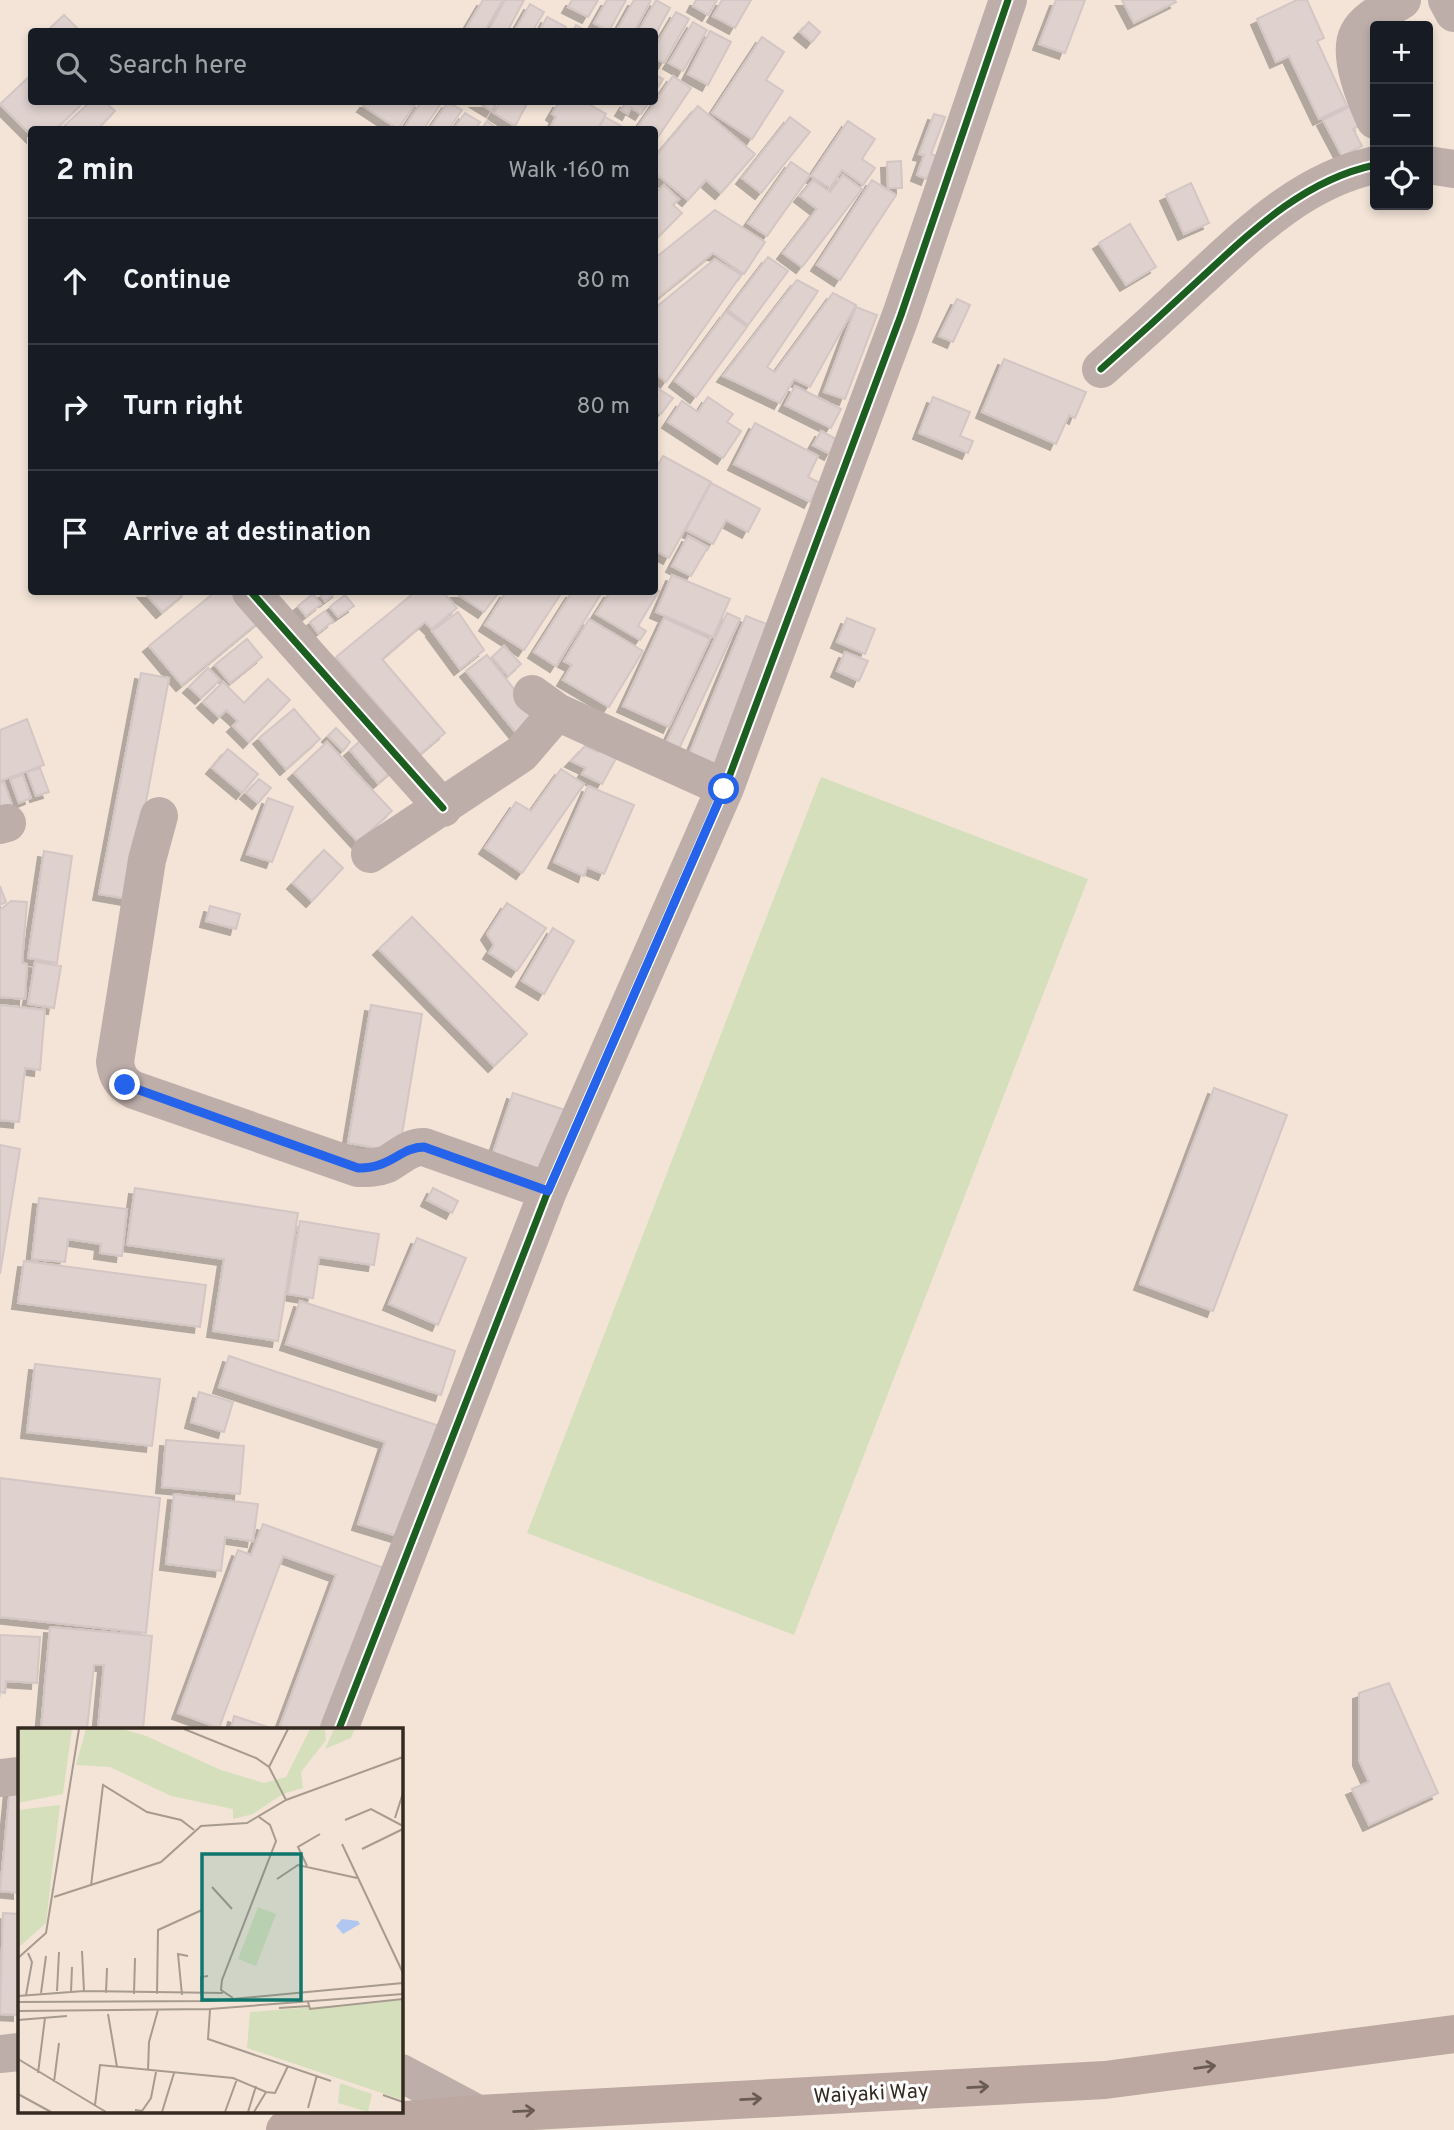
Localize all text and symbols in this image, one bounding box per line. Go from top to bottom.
map controls [1370,21,1433,210]
button: + [1370,21,1433,84]
search box [28,28,658,105]
icon: search [52,48,90,86]
text: Search here [108,50,247,83]
button: − [1370,84,1433,147]
button: locate [1370,147,1433,210]
text: 2 min [56,153,134,190]
text: Walk · 160 m [508,157,630,186]
icon: ahead [56,262,94,300]
text: Continue [123,265,231,298]
text: 80 m [577,267,630,296]
icon: right [56,388,94,426]
text: Turn right [123,391,243,424]
text: 80 m [577,393,630,422]
icon: arrive [56,514,94,552]
text: Arrive at destination [123,517,371,550]
route start [708,773,739,804]
route end [109,1069,140,1100]
inset map [18,1728,402,2112]
one-way arrow [1193,2060,1216,2073]
street label: Waiyaki Way [813,2078,929,2111]
one-way arrow [967,2080,989,2093]
one-way arrow [739,2092,762,2105]
one-way arrow [512,2105,535,2118]

